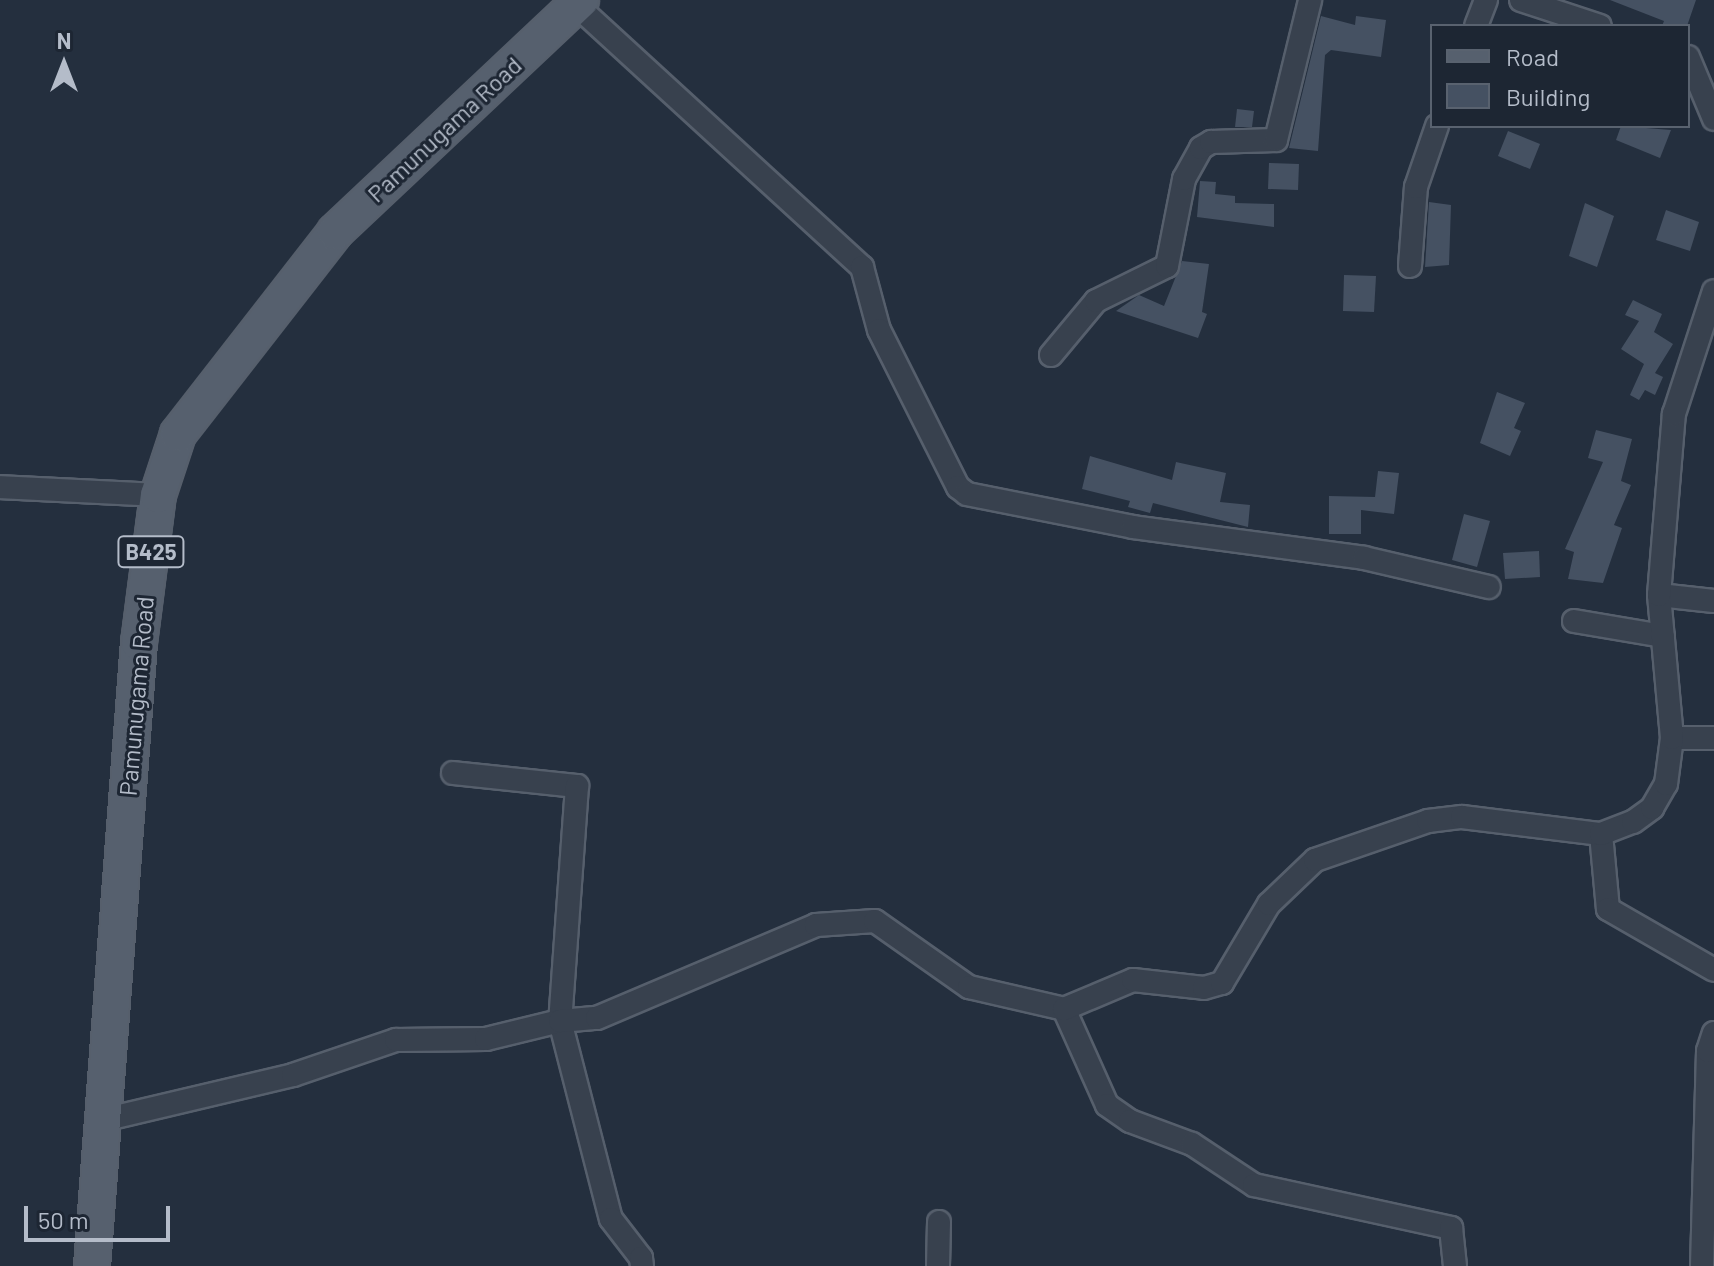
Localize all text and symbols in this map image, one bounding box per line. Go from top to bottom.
north arrow [24,24,104,104]
legend [1430,24,1690,128]
text: N [57,27,71,53]
text: Road [1506,42,1559,71]
street label: Pamunugama Road [361,50,527,208]
text: Building [1506,82,1590,111]
road number: B425 [117,534,185,570]
street label: Pamunugama Road [113,595,159,797]
scale bar [28,1190,174,1240]
text: 50 m [38,1205,89,1234]

